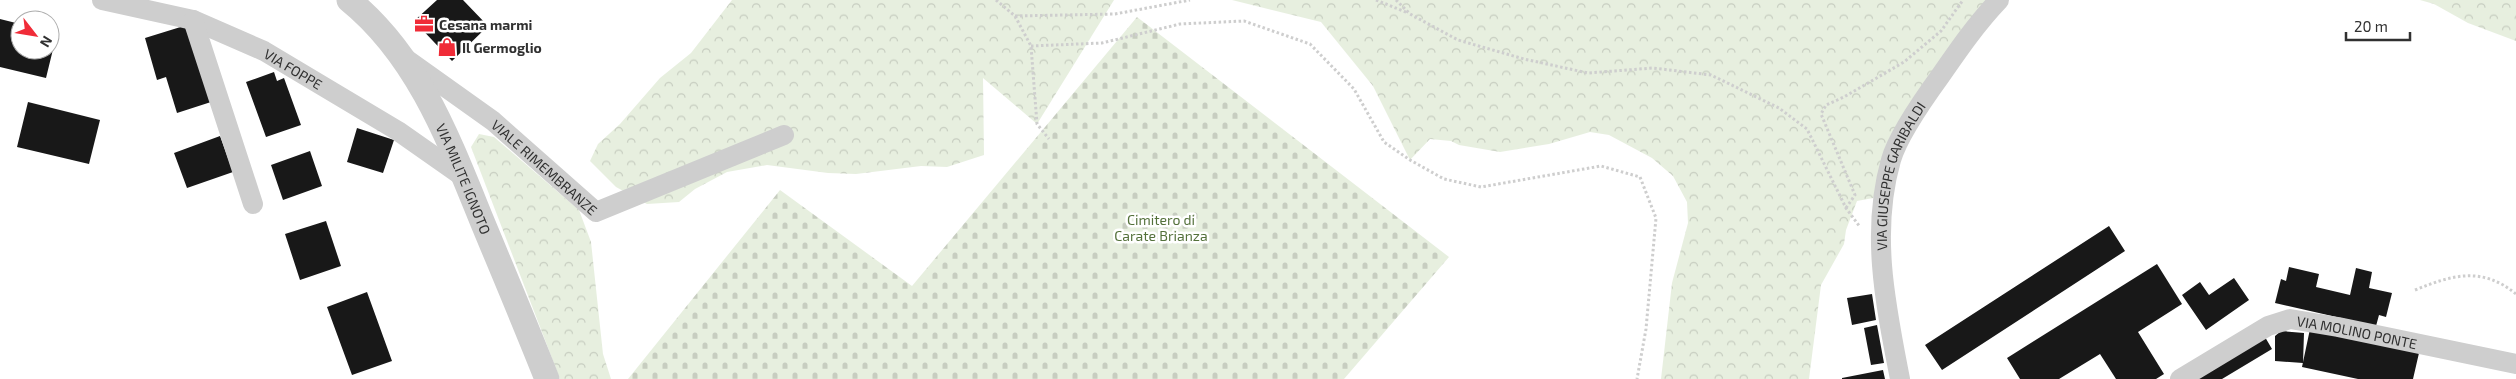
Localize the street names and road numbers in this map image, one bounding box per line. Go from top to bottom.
street label: VIA FOPPE [261,45,326,93]
street label: VIA GIUSEPPE GARIBALDI [1872,98,1928,251]
street label: VIALE RIMEMBRANZE [488,116,601,218]
street label: VIA MILITE IGNOTO [433,121,495,237]
street label: VIA MOLINO PONTE [2296,312,2419,352]

